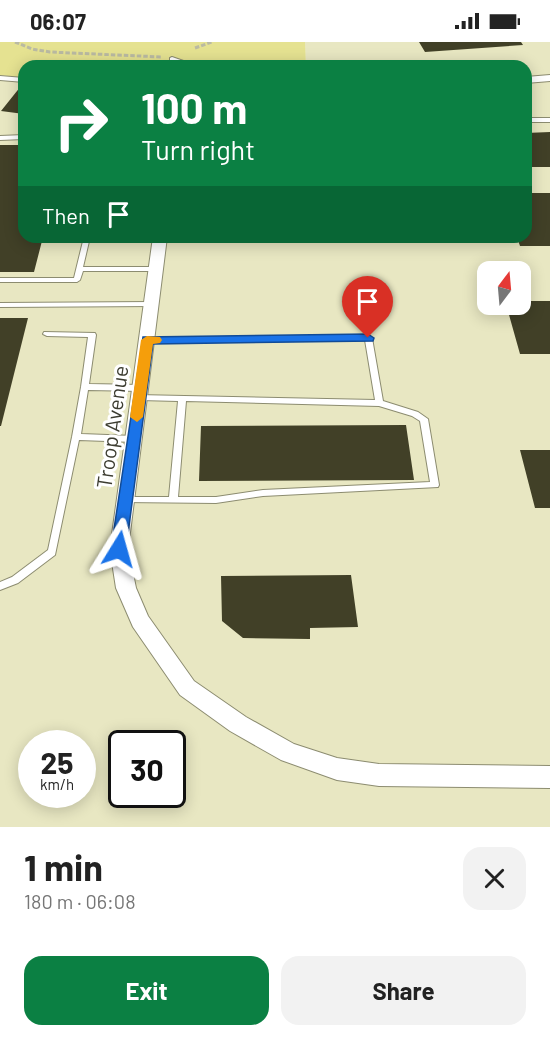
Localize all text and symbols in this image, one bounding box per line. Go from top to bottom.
text: 06:07 [30,8,86,34]
text: 100 m [141,82,247,132]
icon: right [42,84,120,162]
text: Turn right [141,133,255,165]
icon: arrive [102,198,135,231]
text: Then [42,202,90,228]
north arrow [477,261,531,315]
map controls [477,261,531,315]
pin [342,276,393,338]
icon: arrive [351,285,384,318]
street label: Troop Avenue [91,364,133,490]
position arrow [87,517,151,581]
speed limit sign: 30 [108,730,186,808]
text: 25 [41,744,73,780]
text: km/h [40,775,74,793]
text: 1 min [24,845,103,888]
button: close [463,847,526,910]
text: 180 m · 06:08 [24,889,136,913]
button: Exit [24,956,269,1025]
button: Share [281,956,526,1025]

